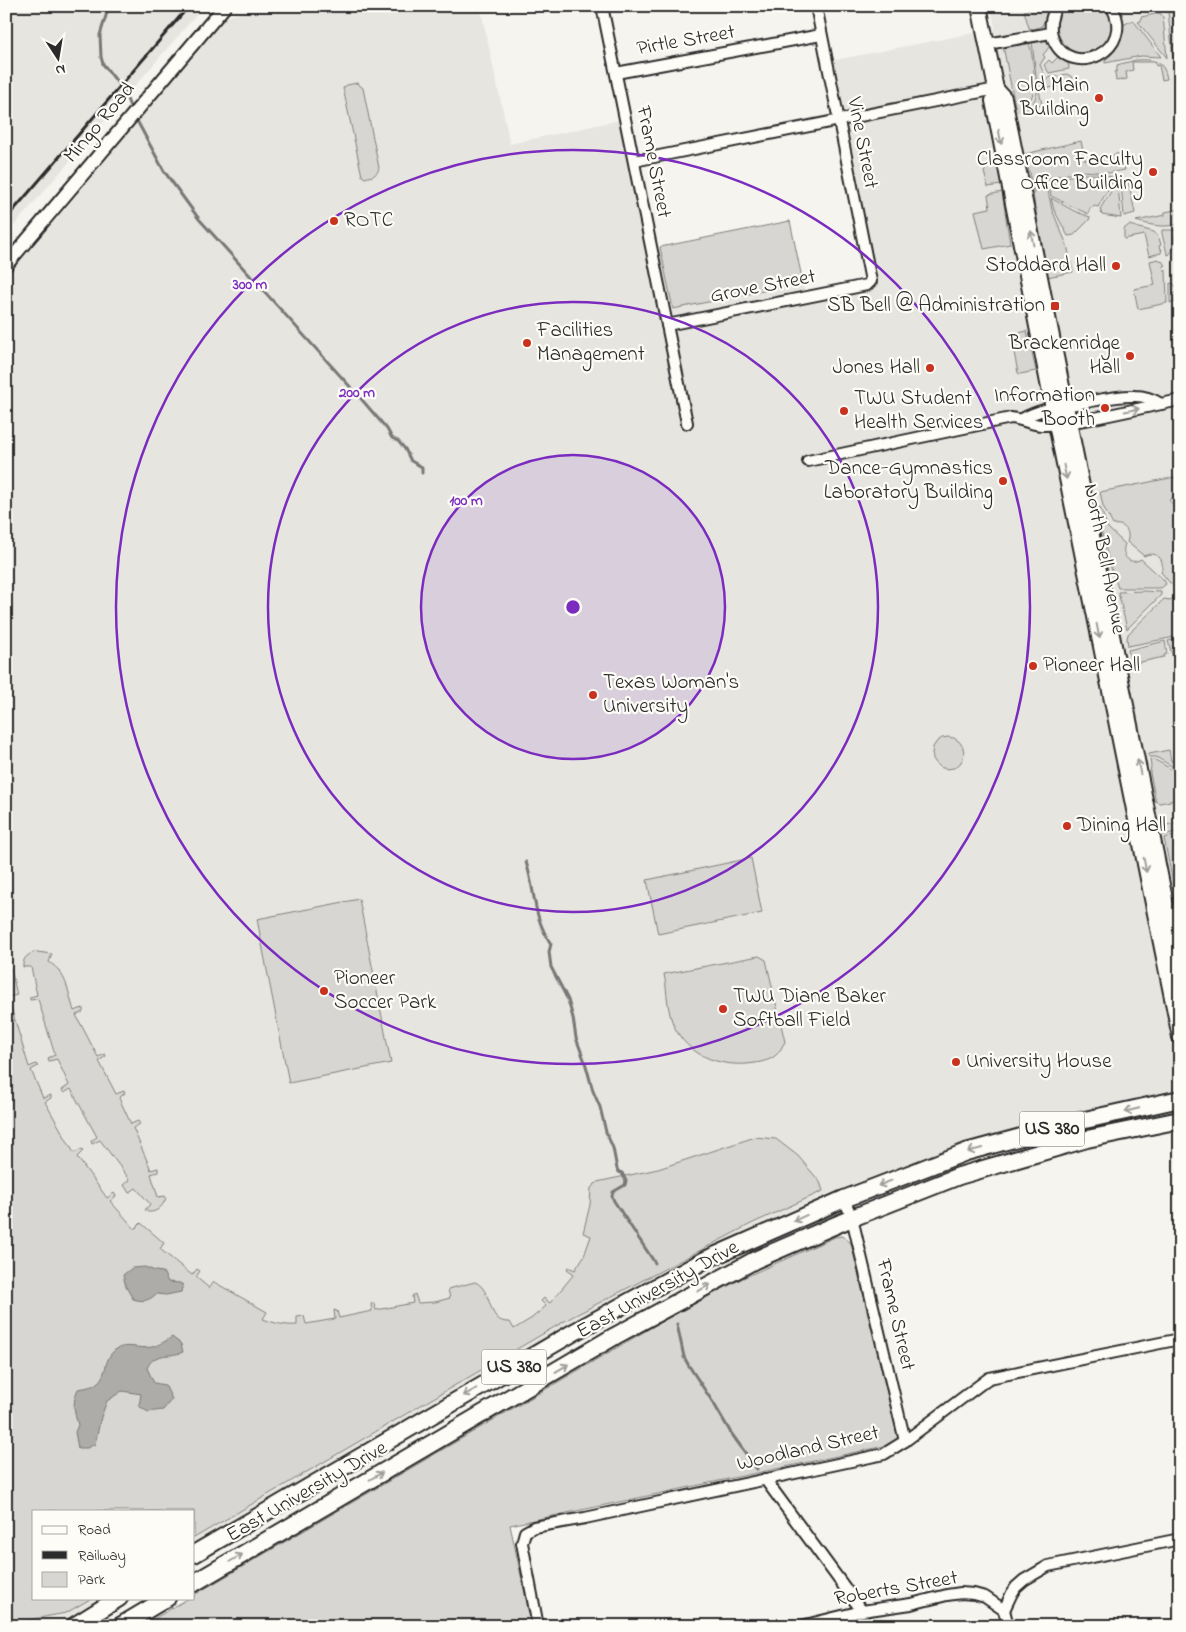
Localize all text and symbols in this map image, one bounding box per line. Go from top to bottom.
street label: Pirtle Street [634,18,738,64]
north arrow [32,32,82,82]
text: N [54,58,67,81]
place label: Old Main Building [1016,71,1089,127]
street label: Mingo Road [57,76,145,172]
marker: Old Main Building [1093,92,1105,104]
street label: Vine Street [838,94,886,191]
street label: Frame Street [627,102,679,221]
one-way arrow [996,129,1005,145]
place label: Classroom Faculty Office Building [977,145,1143,201]
marker: Classroom Faculty Office Building [1147,166,1159,178]
place label: ROTC [344,206,393,236]
marker: ROTC [328,215,340,227]
one-way arrow [1027,230,1036,246]
place label: Stoddard Hall [985,251,1106,281]
marker: Stoddard Hall [1110,260,1122,272]
street label: Grove Street [708,262,818,312]
text: 300 m [232,274,268,296]
place label: SB Bell @ Administration [827,291,1045,321]
marker: SB Bell @ Administration [1049,300,1061,312]
place label: Facilities Management [536,316,645,372]
place label: Brackenridge Hall [1008,329,1121,383]
marker: Facilities Management [521,337,533,349]
marker: Brackenridge Hall [1124,350,1136,362]
place label: Jones Hall [833,353,920,383]
marker: Jones Hall [924,362,936,374]
place label: Information Booth [994,381,1095,435]
text: 200 m [338,382,375,404]
place label: TWU Student Health Services [854,384,983,438]
marker: Information Booth [1099,402,1111,414]
marker: TWU Student Health Services [838,405,850,417]
one-way arrow [1124,405,1140,414]
place label: Dance-Gymnastics Laboratory Building [824,454,993,510]
one-way arrow [1061,464,1071,480]
marker: Dance-Gymnastics Laboratory Building [997,475,1009,487]
street label: North Bell Avenue [1075,481,1133,637]
text: 100 m [449,490,483,512]
centre of rings [564,598,582,616]
one-way arrow [1093,623,1103,639]
place label: Pioneer Hall [1043,651,1140,681]
marker: Pioneer Hall [1027,660,1039,672]
place label: Texas Woman's University [603,668,739,724]
marker: Texas Woman's University [587,689,599,701]
one-way arrow [1134,759,1143,775]
place label: Dining Hall [1076,811,1166,843]
marker: Dining Hall [1061,820,1073,832]
one-way arrow [1141,857,1151,873]
place label: Pioneer Soccer Park [334,964,437,1018]
place label: TWU Diane Baker Softball Field [733,982,886,1036]
marker: Pioneer Soccer Park [318,985,330,997]
marker: TWU Diane Baker Softball Field [717,1003,729,1015]
place label: University House [966,1047,1112,1079]
marker: University House [950,1056,962,1068]
one-way arrow [1125,1106,1141,1115]
road number: US 380 [1020,1112,1084,1146]
one-way arrow [967,1145,983,1155]
one-way arrow [878,1179,893,1188]
one-way arrow [793,1214,808,1224]
street label: East University Drive [571,1233,746,1349]
street label: Frame Street [867,1255,922,1374]
one-way arrow [696,1283,710,1293]
road number: US 380 [482,1350,546,1384]
one-way arrow [554,1363,569,1372]
one-way arrow [463,1387,478,1397]
street label: Woodland Street [734,1418,882,1480]
street label: East University Drive [221,1433,395,1552]
one-way arrow [369,1471,383,1481]
legend [32,1510,195,1600]
text: Road [78,1519,111,1541]
text: Railway [78,1545,126,1568]
one-way arrow [228,1553,242,1563]
street label: Roberts Street [832,1563,960,1615]
text: Park [78,1569,106,1591]

